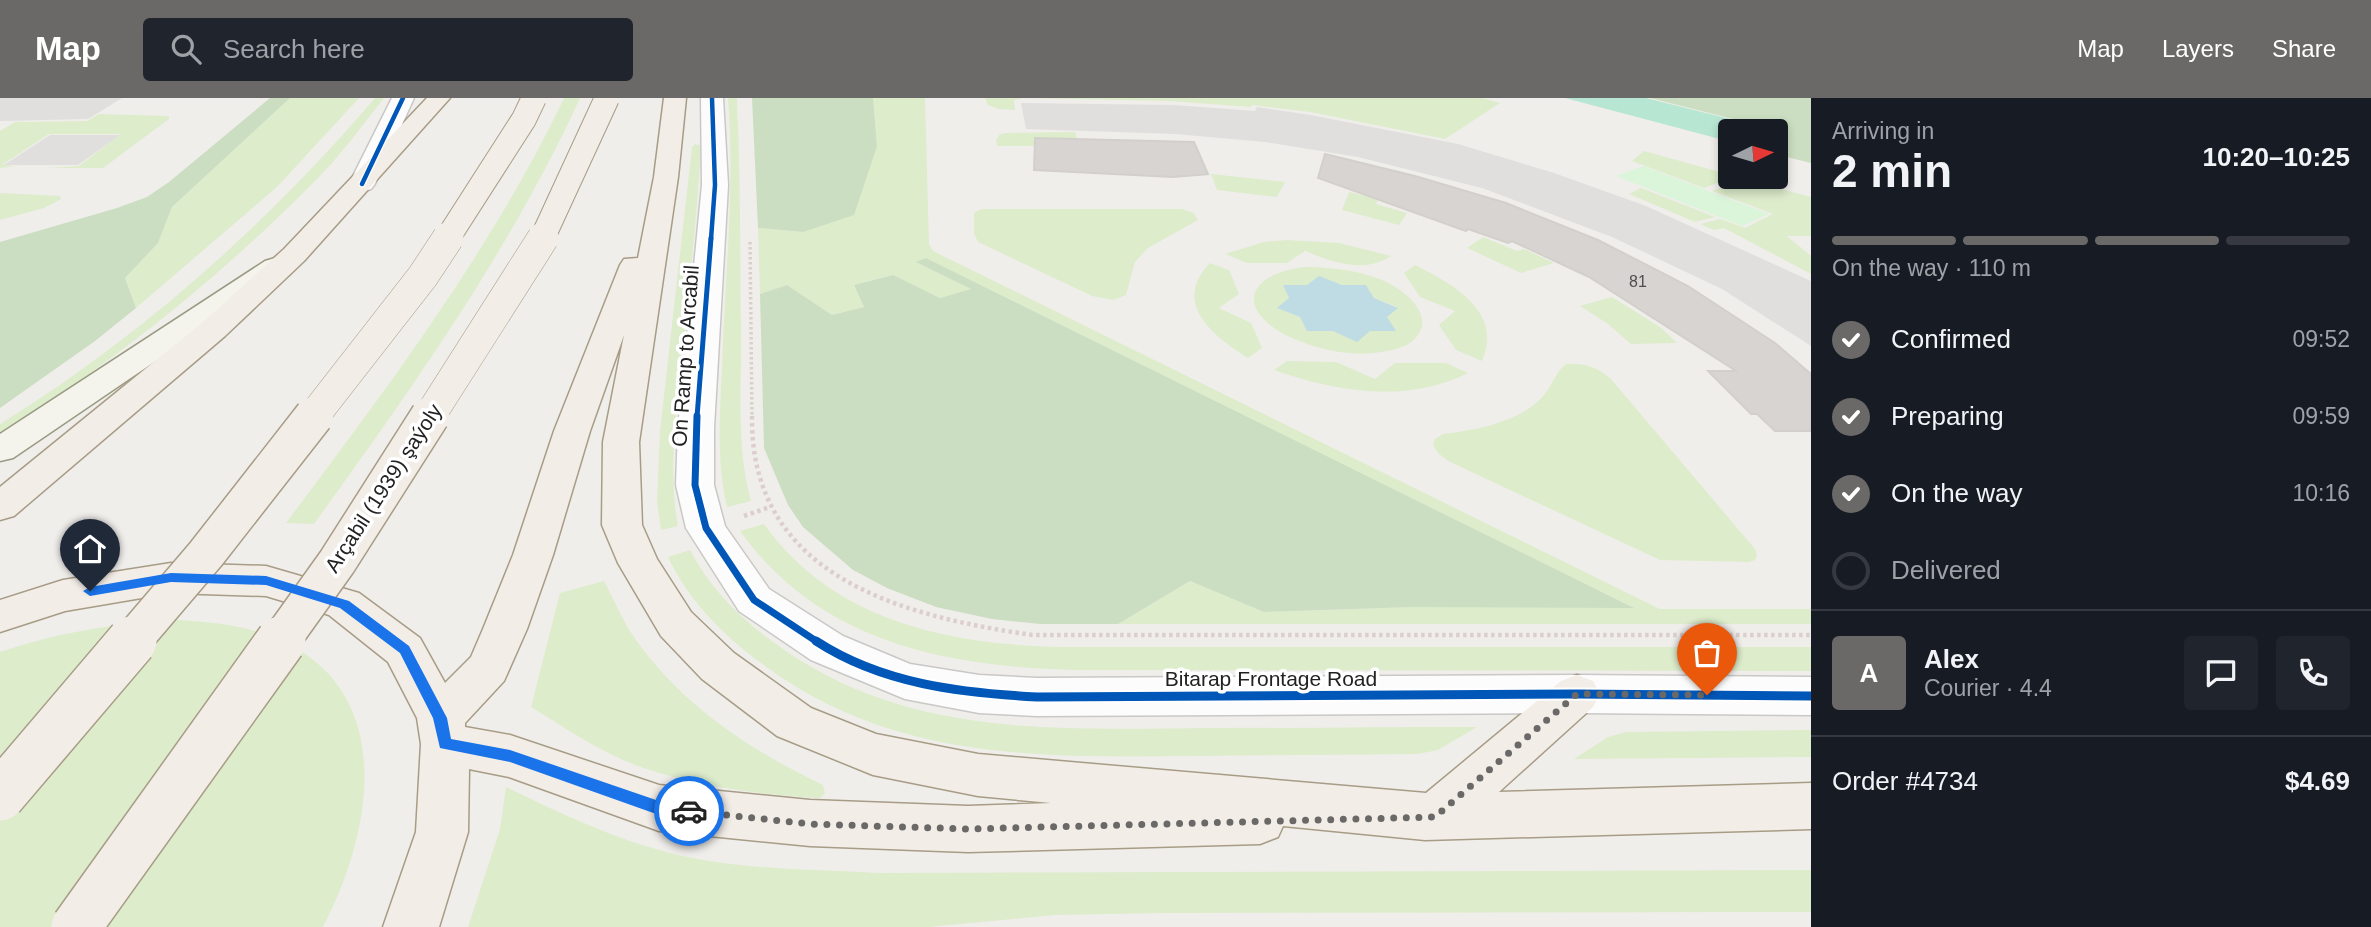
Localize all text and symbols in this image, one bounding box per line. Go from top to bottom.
search box [143,18,633,81]
text: Map [35,30,101,67]
icon: search [167,30,205,68]
text: Search here [223,34,365,64]
text: Map [2077,35,2124,62]
text: Layers [2162,35,2234,62]
text: Share [2272,35,2336,62]
text: Arriving in [1832,118,1934,144]
north arrow [1718,119,1788,189]
map controls [1718,119,1788,189]
text: 10:20–10:25 [2203,142,2350,172]
text: 2 min [1832,145,1952,197]
text: On the way · 110 m [1832,255,2031,281]
street label: On Ramp to Arcabil [667,264,703,448]
house number: 81 [1629,273,1647,290]
icon: check [1832,321,1870,359]
text: Confirmed [1891,324,2011,354]
text: 09:52 [2292,326,2350,352]
icon: check [1832,398,1870,436]
street label: Arçabil (1939) şaýoly [320,399,446,576]
text: Preparing [1891,401,2004,431]
text: 09:59 [2292,403,2350,429]
icon: check [1832,475,1870,513]
text: On the way [1891,478,2023,508]
text: 10:16 [2292,480,2350,506]
pin [60,519,120,591]
icon: home [71,530,109,568]
text: Delivered [1891,555,2001,585]
pin [1677,623,1737,695]
icon: bag [1688,634,1726,672]
button: chat [2184,636,2258,710]
button: phone [2276,636,2350,710]
text: Alex [1924,644,1979,674]
text: A [1860,658,1878,688]
street label: Bitarap Frontage Road [1165,667,1377,690]
text: Courier · 4.4 [1924,675,2052,701]
text: Order #4734 [1832,766,1978,796]
text: $4.69 [2285,766,2350,796]
courier [654,776,724,846]
icon: car [670,792,708,830]

